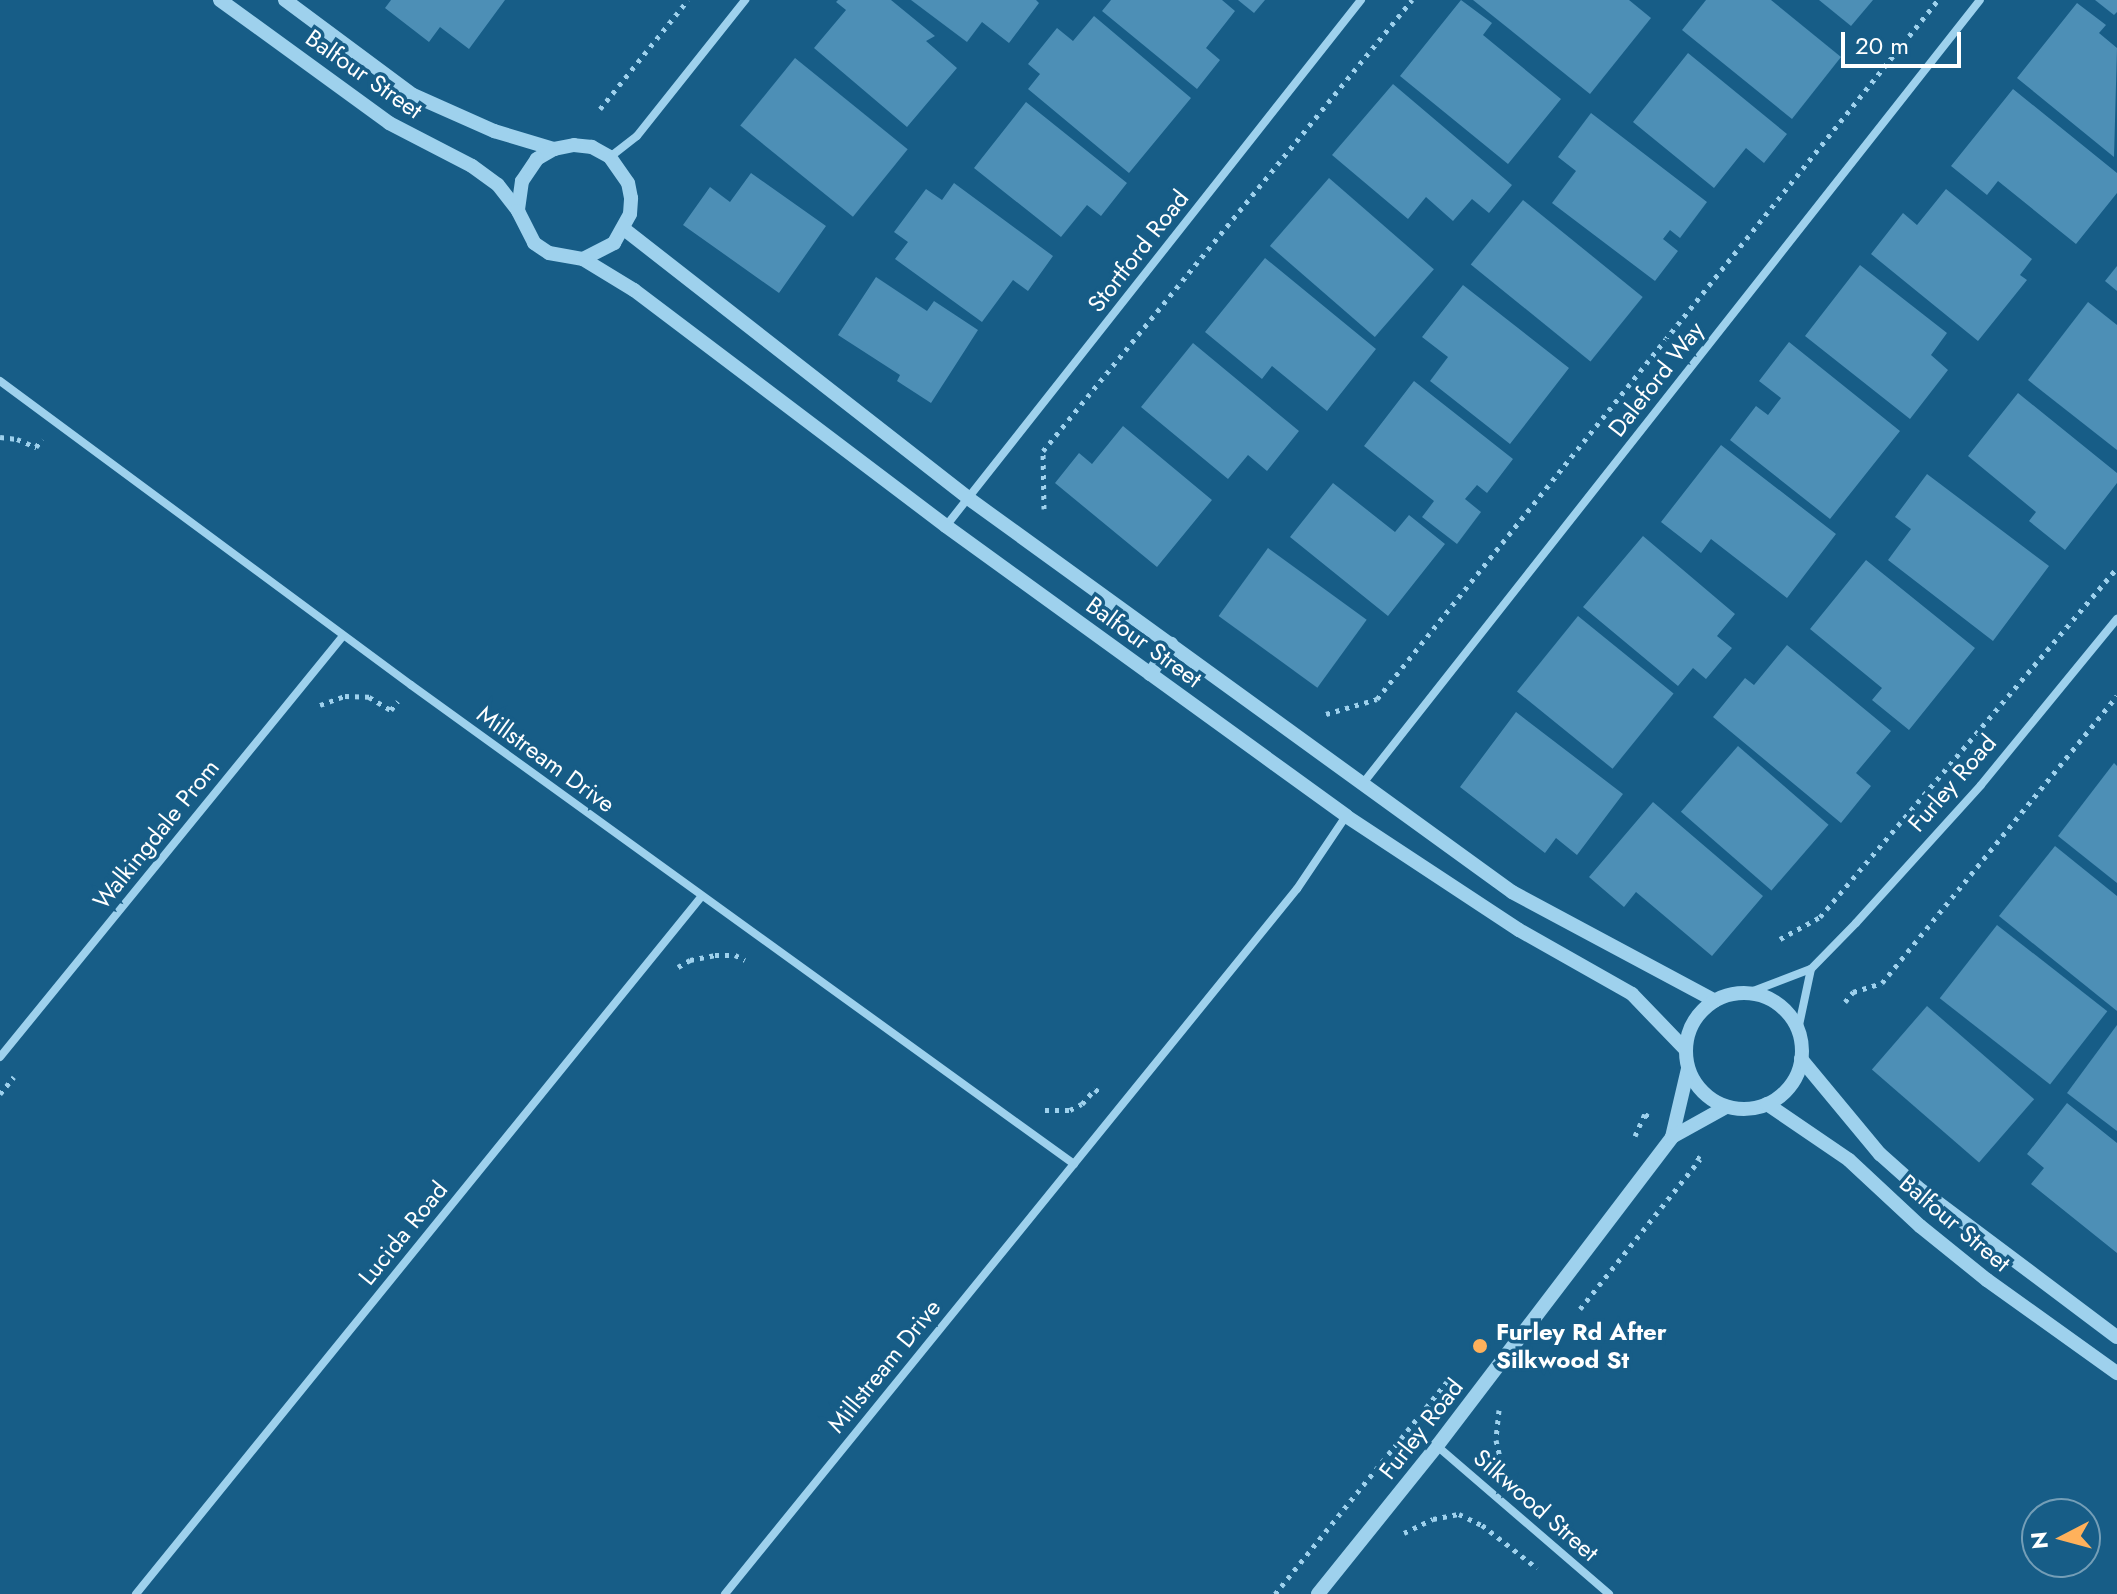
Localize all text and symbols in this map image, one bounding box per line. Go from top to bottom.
scale bar [1845,16,1965,66]
street label: Balfour Street [300,23,428,125]
text: 20 m [1855,28,1909,63]
street label: Stortford Road [1081,184,1195,318]
street label: Daleford Way [1602,316,1710,442]
street label: Balfour Street [1081,590,1207,694]
street label: Millstream Drive [472,699,620,819]
street label: Furley Road [1902,728,2002,838]
street label: Walkingdale Prom [87,753,225,915]
street label: Balfour Street [1894,1168,2016,1278]
street label: Lucida Road [353,1175,453,1291]
street label: Millstream Drive [821,1294,947,1438]
place label: Furley Rd After Silkwood St [1496,1318,1667,1374]
marker: Furley Rd After Silkwood St [1471,1337,1489,1355]
street label: Furley Road [1373,1373,1469,1485]
street label: Silkwood Street [1468,1443,1604,1567]
north arrow [2021,1498,2101,1578]
text: N [2022,1530,2056,1551]

